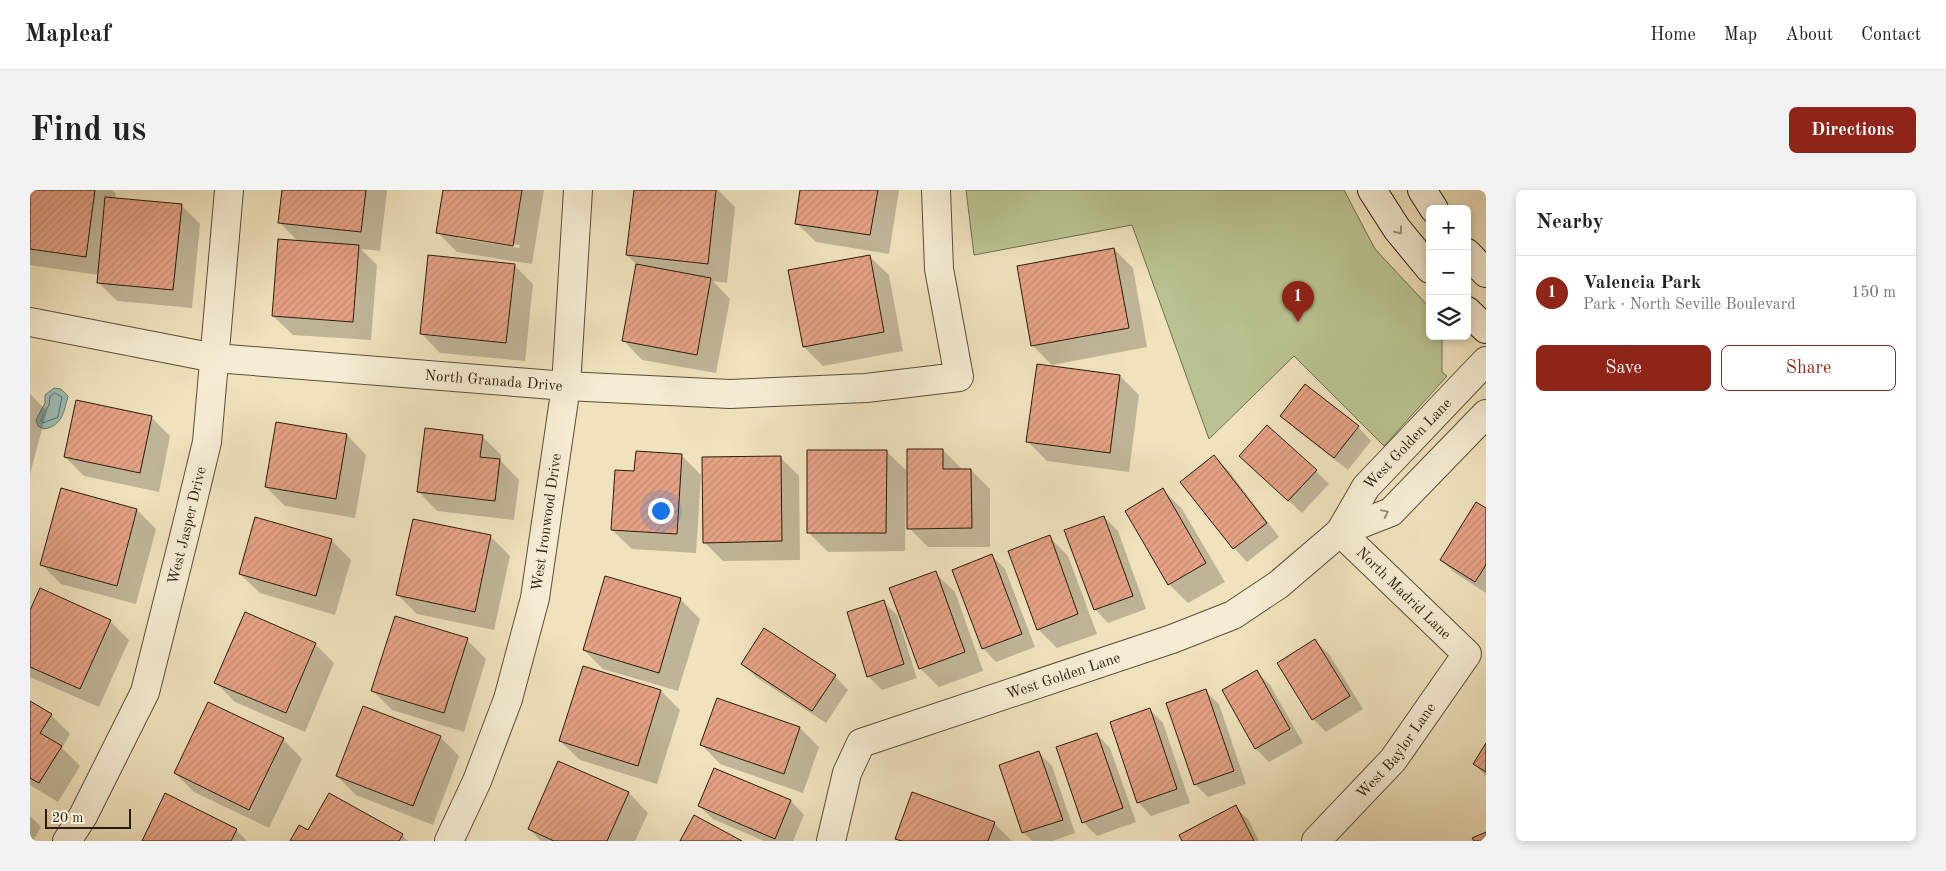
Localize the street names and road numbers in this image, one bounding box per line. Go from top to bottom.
street label: North Granada Drive [424,369,563,395]
street label: West Golden Lane [1362,396,1455,493]
street label: West Ironwood Drive [530,452,565,592]
street label: West Jasper Drive [166,465,210,586]
street label: North Madrid Lane [1353,545,1453,643]
street label: West Golden Lane [1005,651,1123,703]
street label: West Baylor Lane [1355,701,1439,802]

